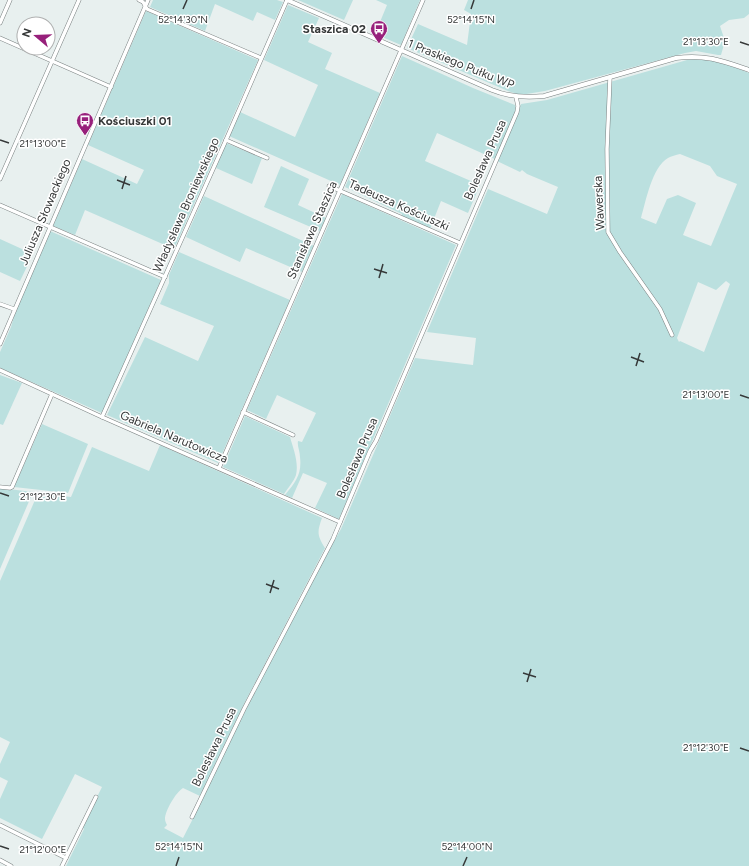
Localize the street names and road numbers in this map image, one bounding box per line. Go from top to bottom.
street label: 1 Praskiego Pułku WP [406,36,516,92]
street label: Bolesława Prusa [461,118,509,202]
street label: Władysława Broniewskiego [150,135,222,275]
street label: Juliusza Słowackiego [16,157,74,267]
street label: Wawerska [591,175,607,231]
street label: Tadeusza Kościuszki [346,176,452,234]
street label: Stanisława Staszica [284,179,340,281]
street label: Gabriela Narutowicza [118,408,230,466]
street label: Bolesława Prusa [334,416,380,500]
street label: Bolesława Prusa [189,705,239,789]

